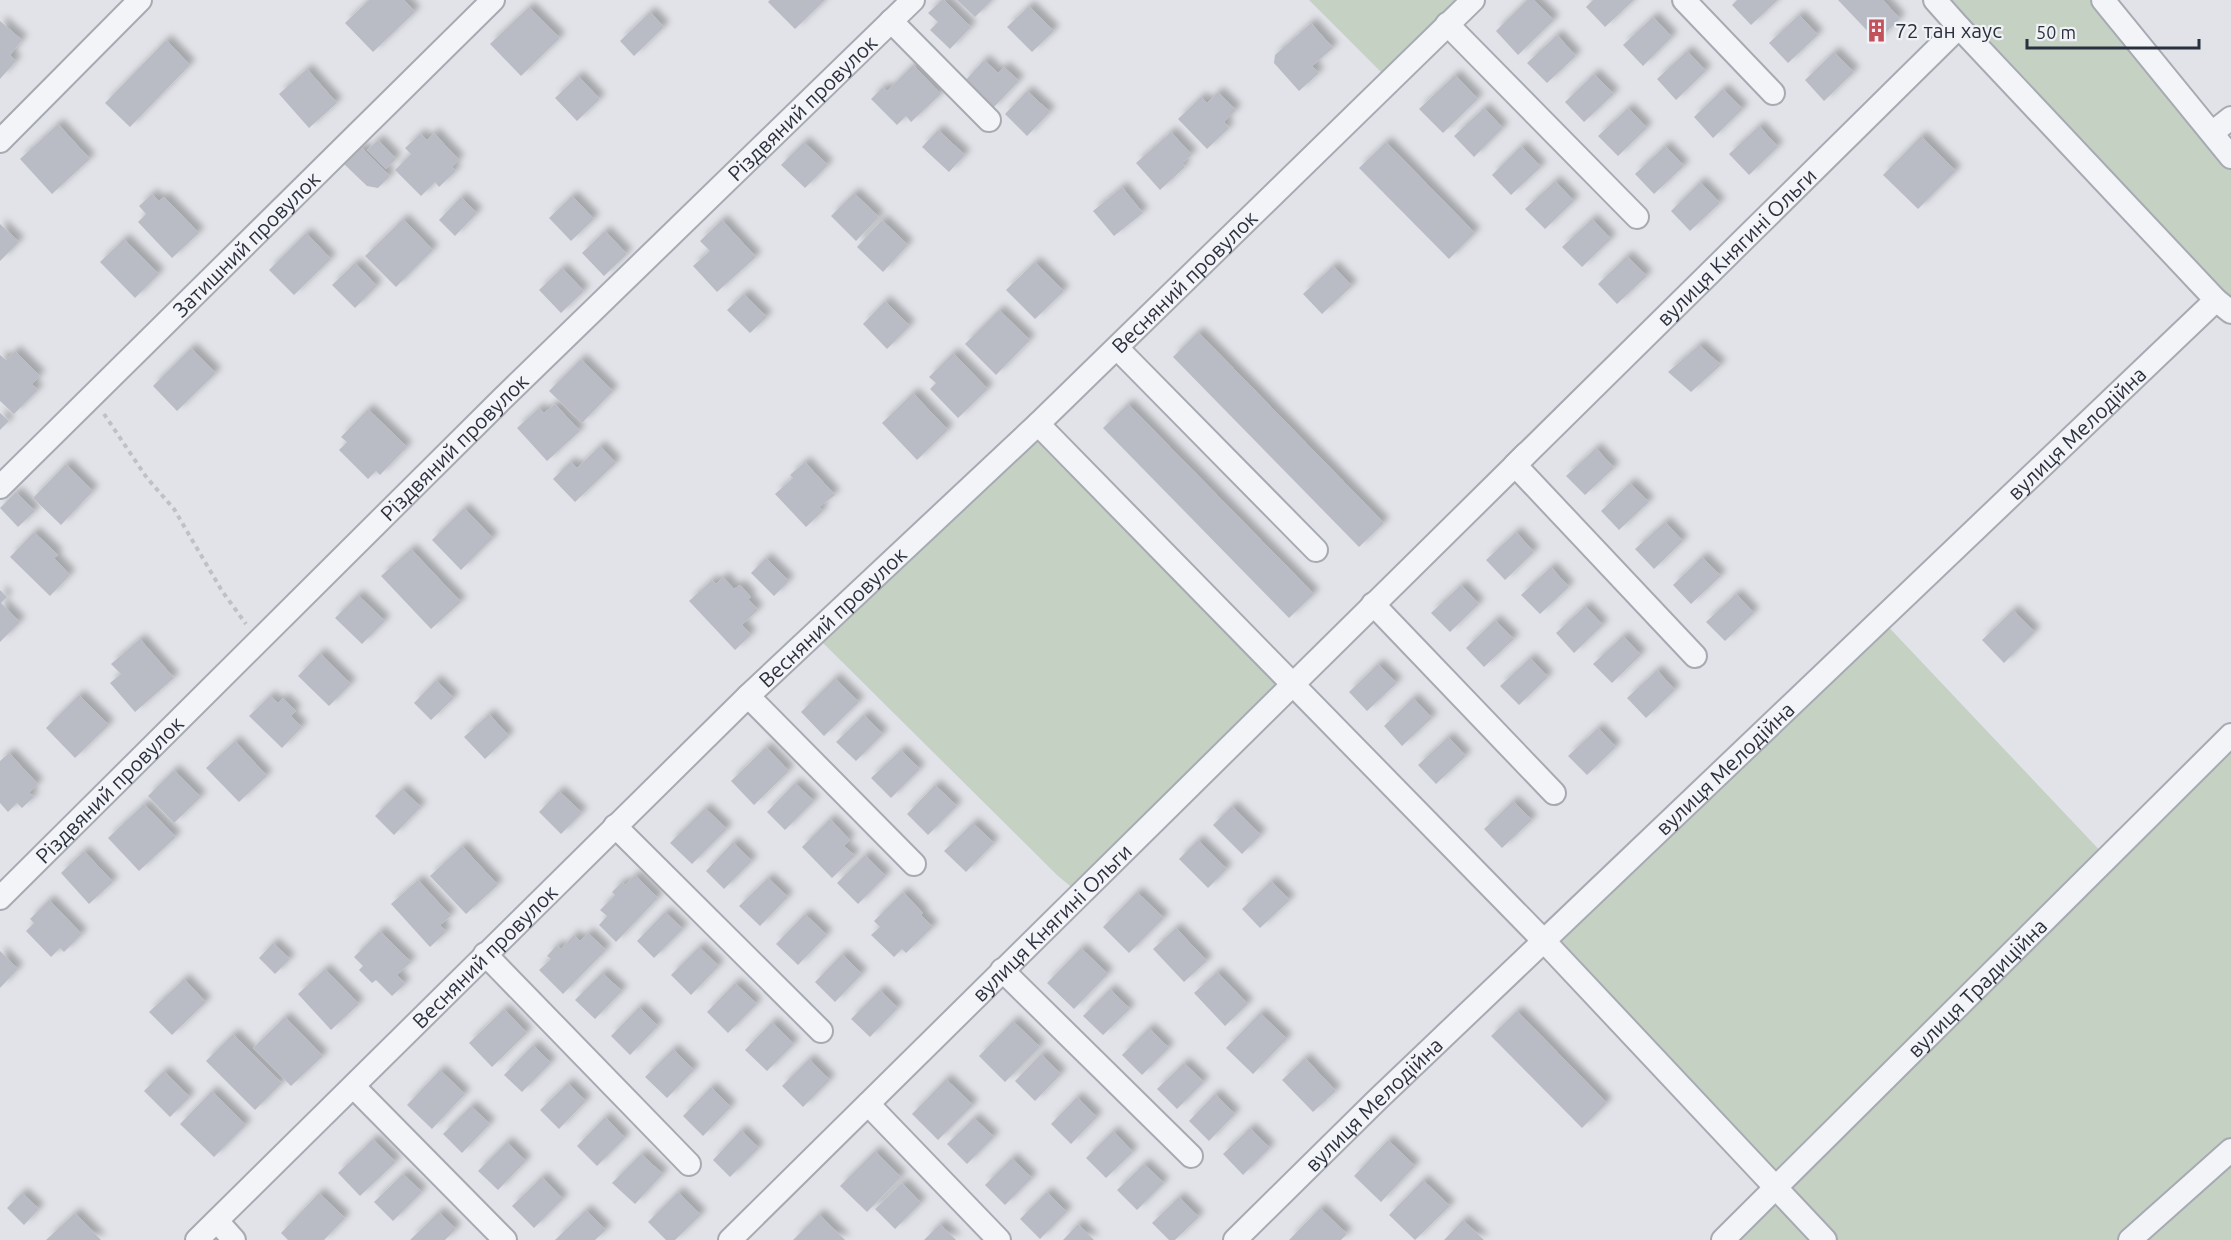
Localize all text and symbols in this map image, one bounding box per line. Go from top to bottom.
scale bar [2027,12,2200,50]
building icon: 72 тан хаус [1864,17,1890,43]
place label: 72 тан хаус [1895,18,2002,42]
text: 50 m [2036,22,2076,42]
street label: Різдвяний провулок [723,30,882,185]
street label: вулиця Княгині Ольги [1652,163,1821,330]
street label: Затишний провулок [168,166,325,322]
street label: Весняний провулок [1106,205,1262,358]
street label: вулиця Мелодійна [2002,362,2151,504]
street label: Різдвяний провулок [375,368,533,525]
street label: Весняний провулок [754,542,911,692]
street label: вулиця Мелодійна [1651,697,1799,840]
street label: Різдвяний провулок [30,711,188,868]
street label: вулиця Княгині Ольги [967,839,1136,1006]
street label: Весняний провулок [407,879,562,1033]
street label: вулиця Традиційна [1902,913,2051,1062]
street label: вулиця Мелодійна [1300,1032,1447,1176]

